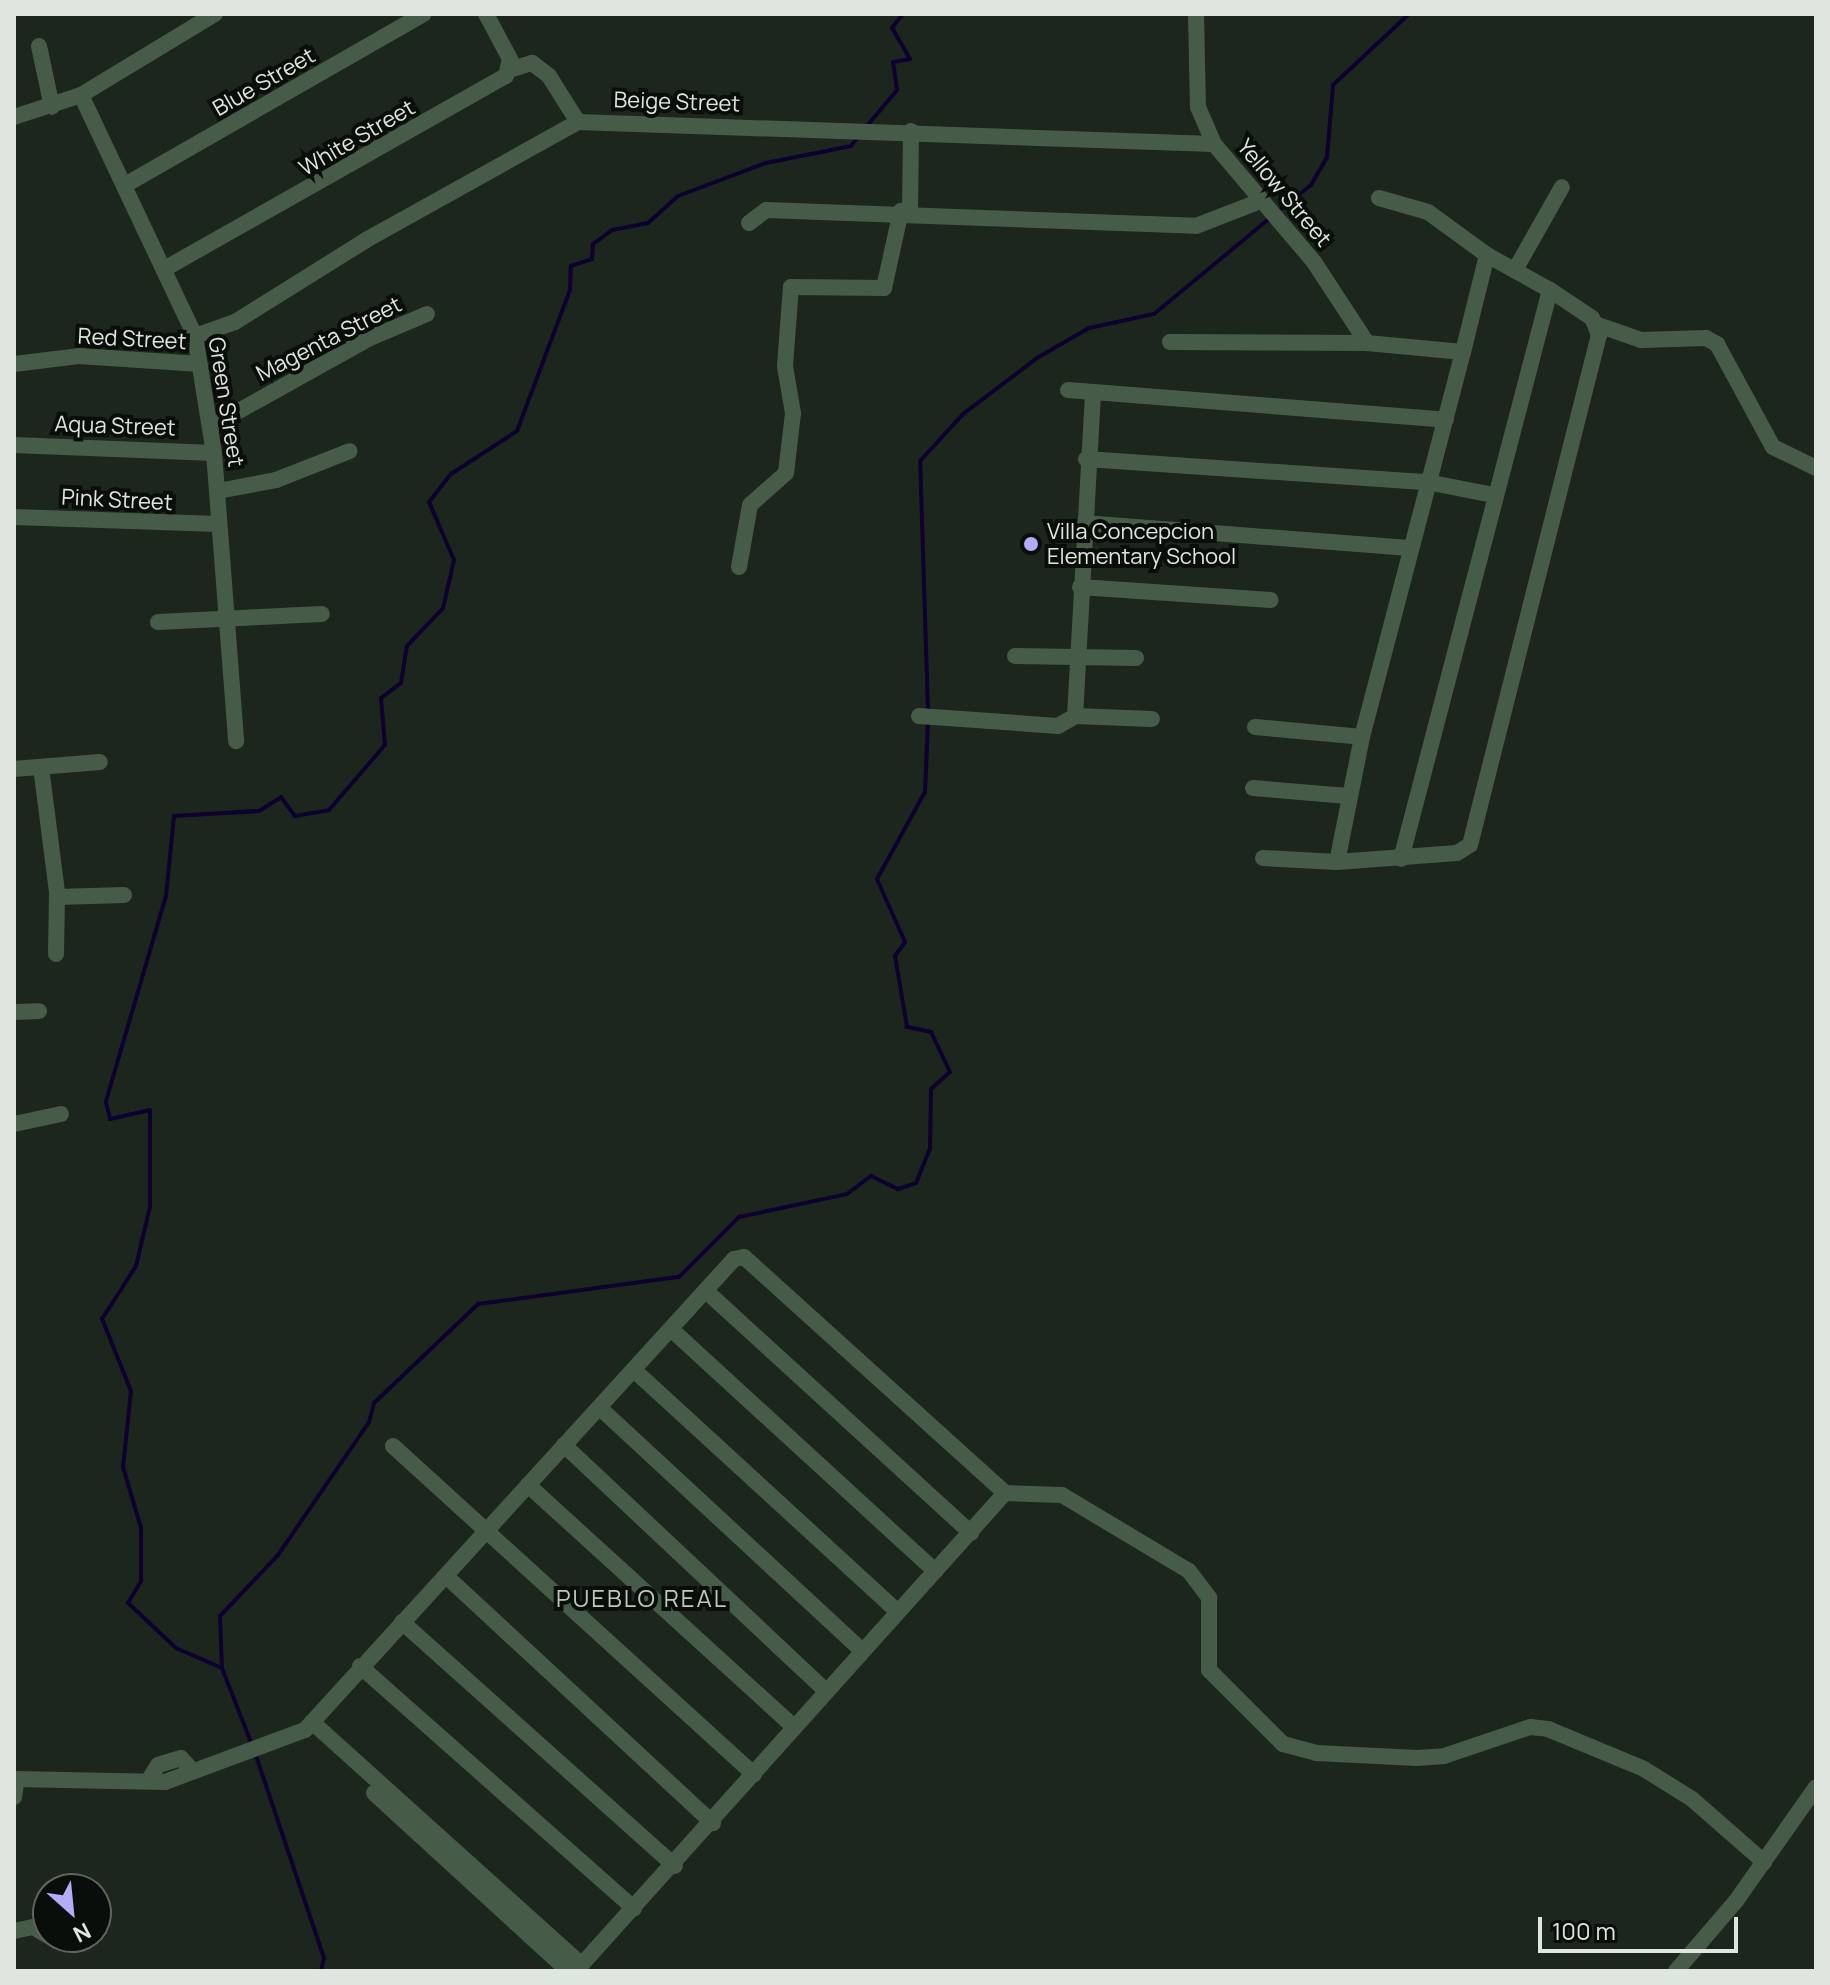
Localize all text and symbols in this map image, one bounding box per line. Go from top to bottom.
street label: Blue Street [208,42,320,122]
street label: Beige Street [613,87,741,117]
street label: White Street [295,94,419,182]
street label: Yellow Street [1231,134,1337,252]
street label: Magenta Street [252,291,406,387]
street label: Red Street [77,323,187,355]
street label: Green Street [203,335,249,469]
street label: Aqua Street [54,411,176,441]
street label: Pink Street [61,484,173,516]
place label: Villa Concepcion Elementary School [1047,518,1236,570]
marker: Villa Concepcion Elementary School [1022,535,1040,553]
district label: PUEBLO REAL [556,1584,728,1612]
north arrow [32,1873,112,1953]
scale bar [1542,1901,1742,1951]
text: 100 m [1552,1914,1616,1947]
text: N [68,1916,96,1950]

